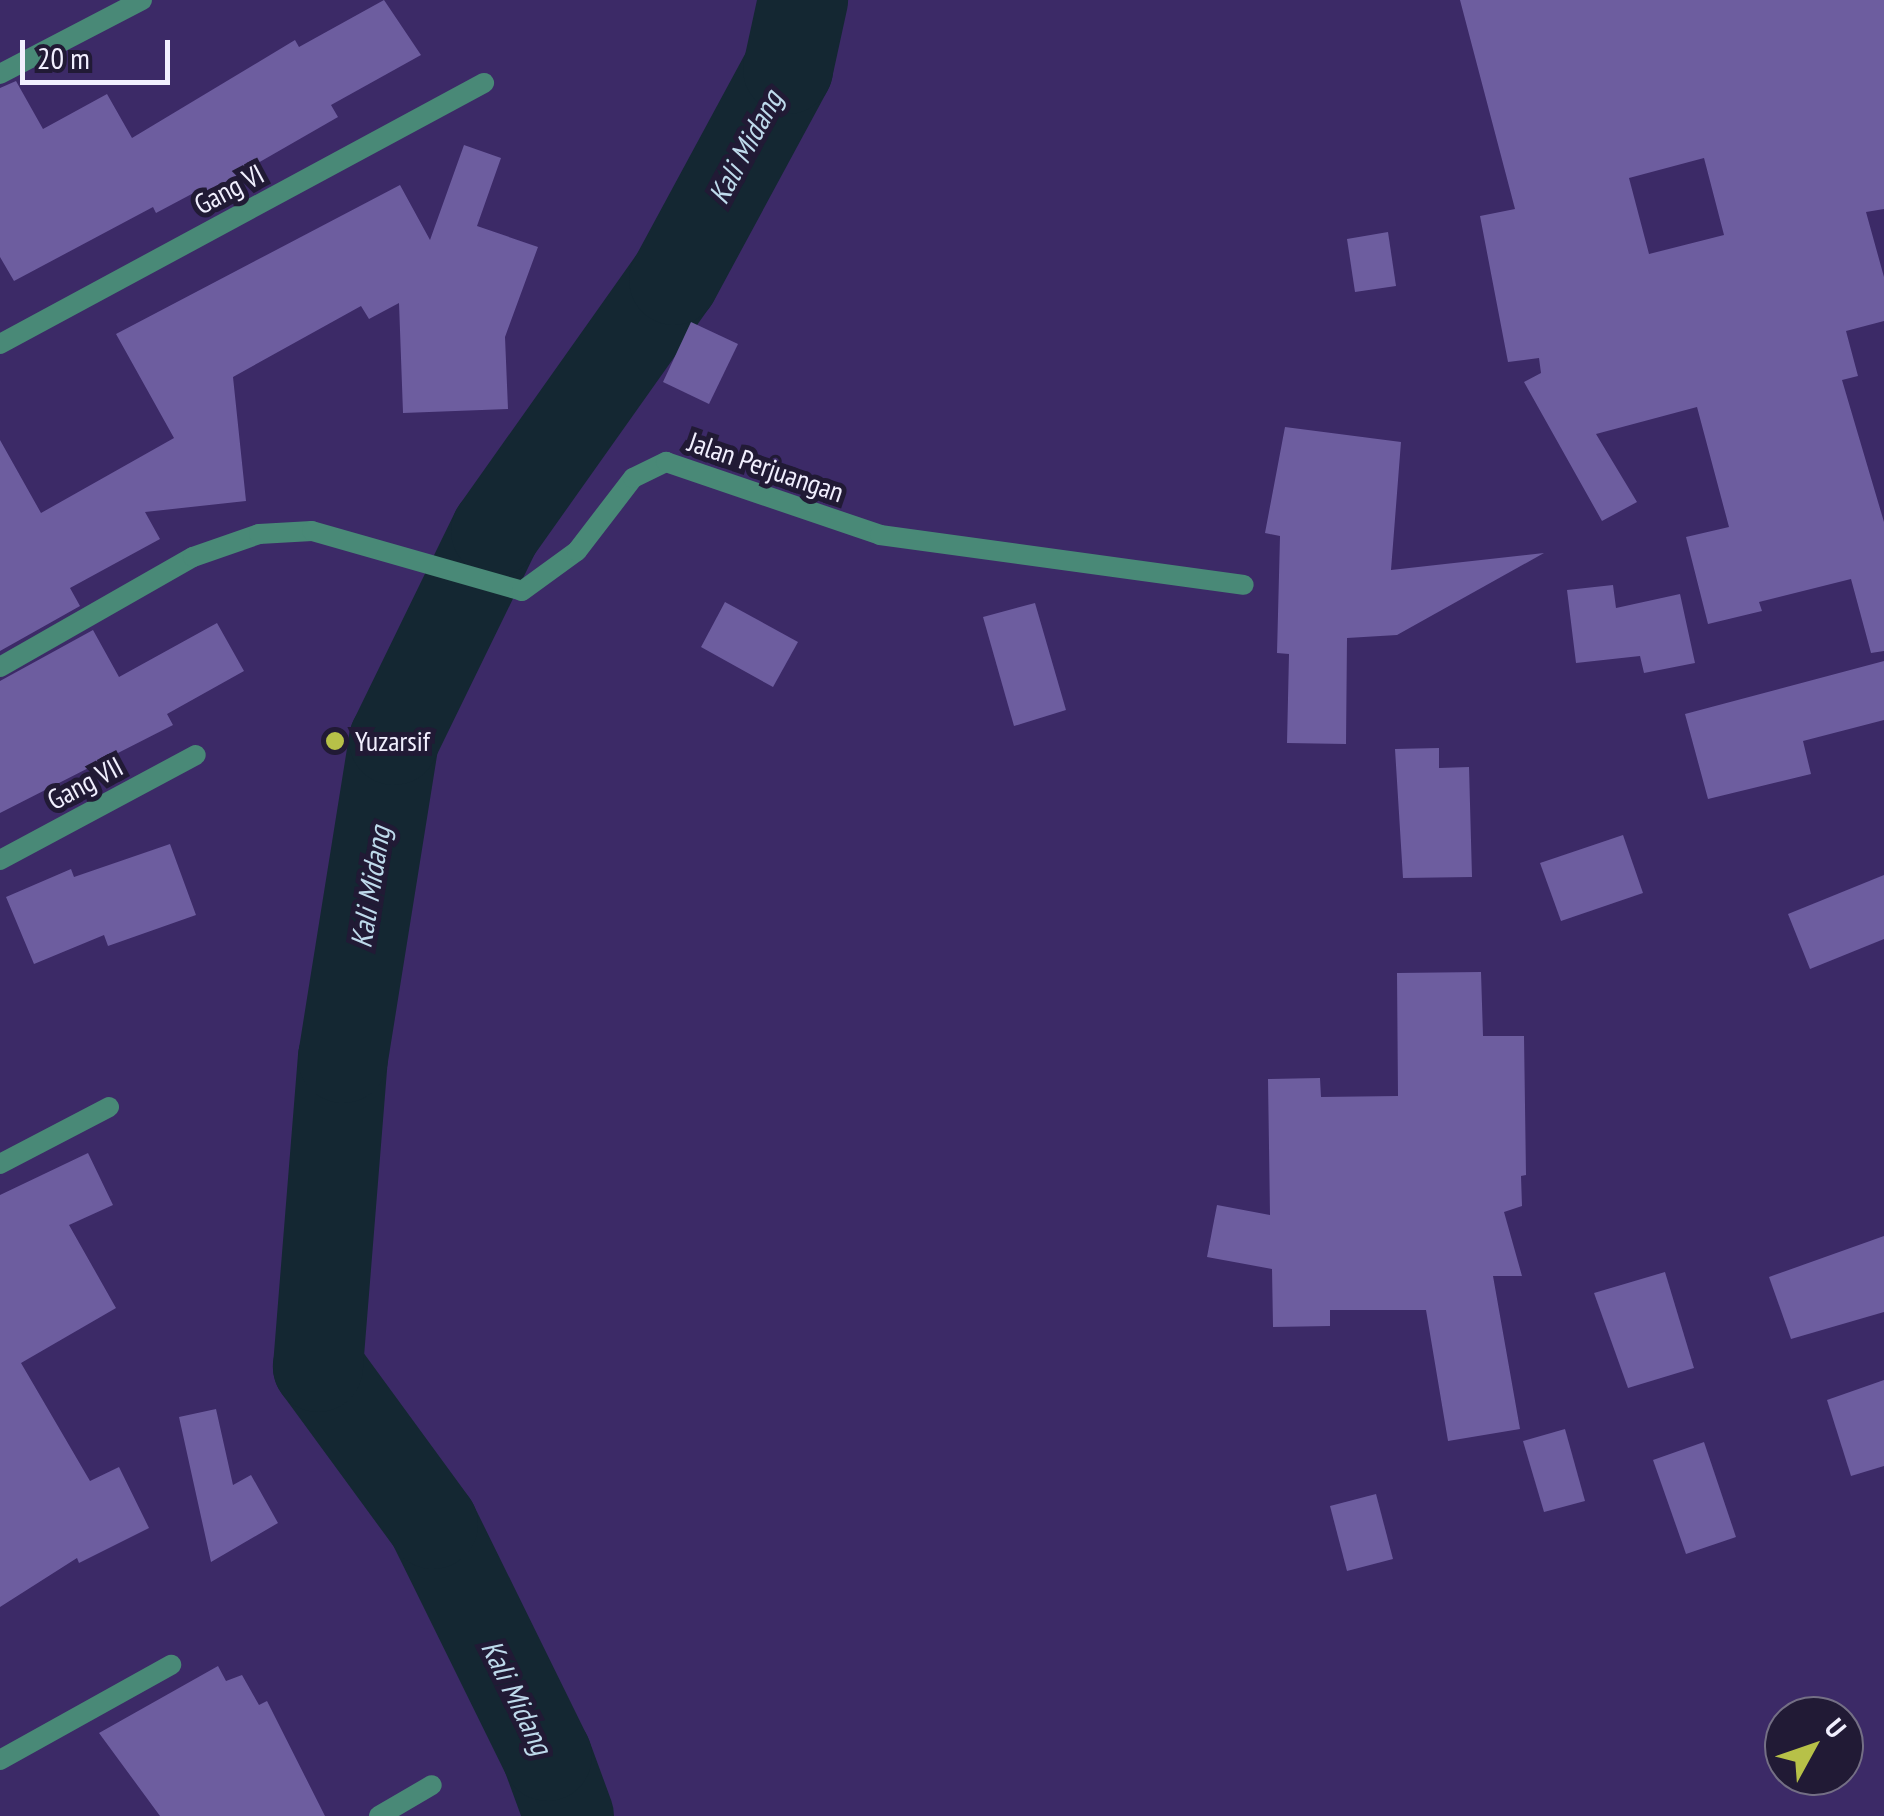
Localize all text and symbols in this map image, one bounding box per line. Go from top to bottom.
scale bar [25,20,175,82]
text: 20 m [37,38,90,77]
water label: Kali Midang [700,84,790,210]
street label: Gang VI [188,157,270,221]
street label: Jalan Perjuangan [684,425,848,509]
place label: Yuzarsif [355,724,430,758]
marker: Yuzarsif [324,730,346,752]
street label: Gang VII [41,749,129,817]
water label: Kali Midang [343,824,397,950]
water label: Kali Midang [474,1634,560,1760]
north arrow [1764,1696,1864,1796]
text: U [1817,1710,1855,1745]

